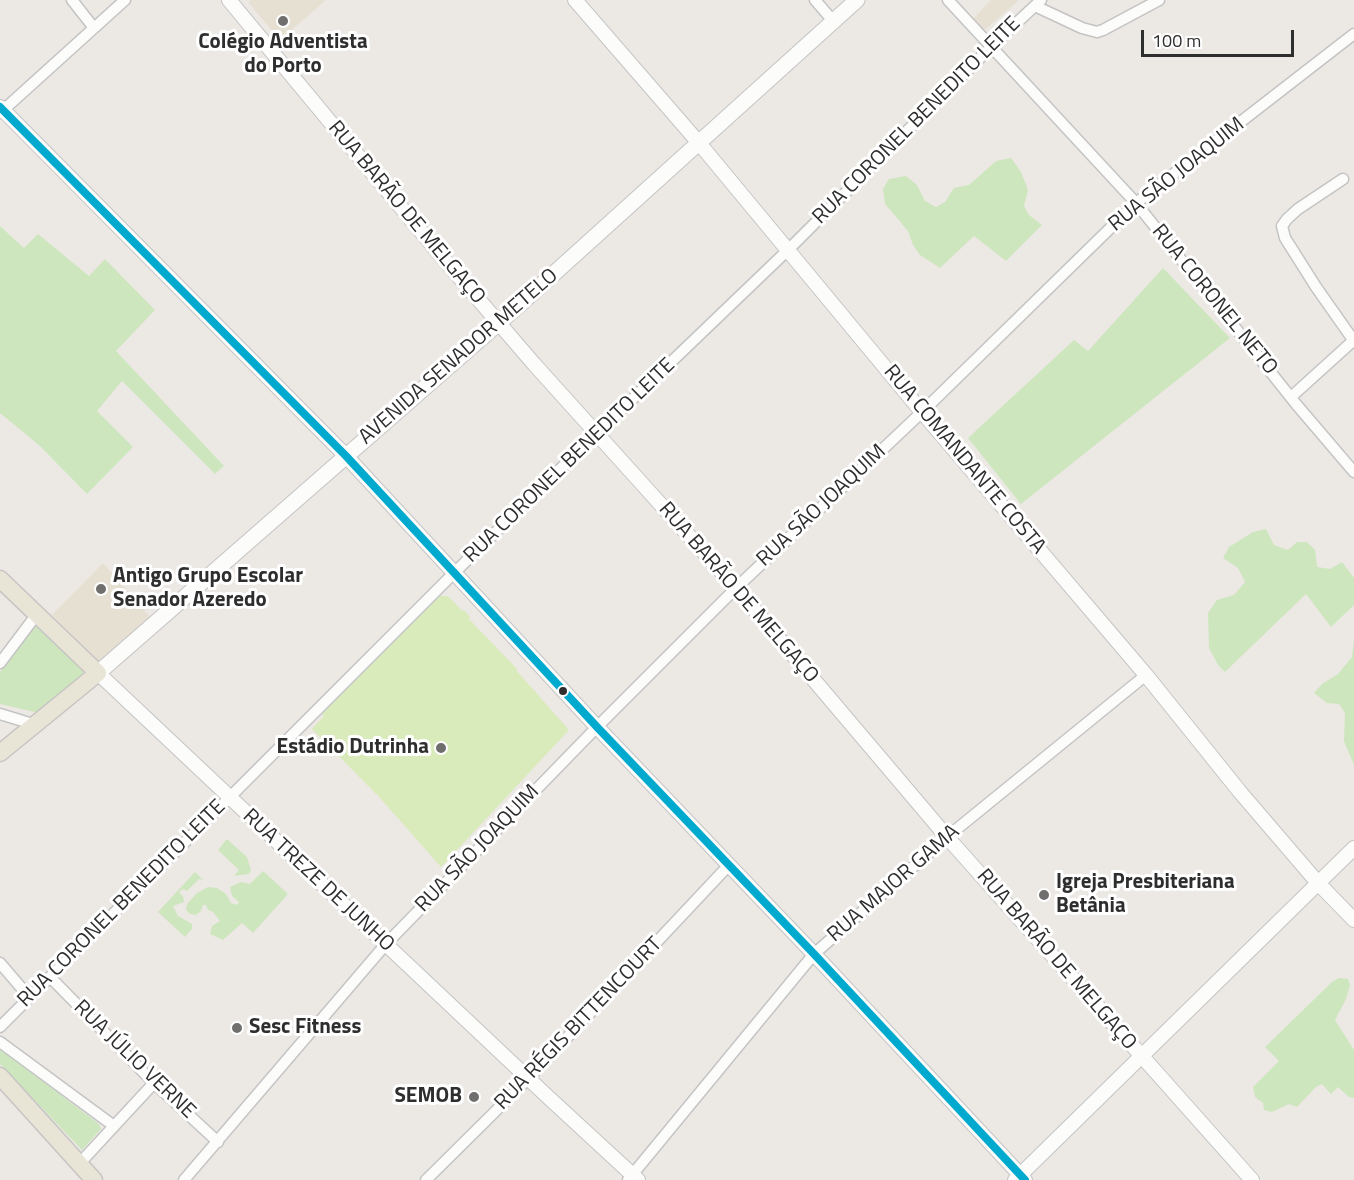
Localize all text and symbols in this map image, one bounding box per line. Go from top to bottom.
street label: RUA CORONEL BENEDITO LEITE [808,12,1026,230]
marker: Colégio Adventista do Porto [276,14,290,28]
scale bar [1144,18,1297,56]
text: 100 m [1152,27,1201,54]
place label: Colégio Adventista do Porto [198,30,368,80]
street label: RUA SÃO JOAQUIM [1104,113,1250,237]
street label: RUA BARÃO DE MELGAÇO [322,116,490,310]
street label: RUA CORONEL NETO [1146,220,1282,380]
street label: AVENIDA SENADOR METELO [354,264,564,450]
street label: RUA CORONEL BENEDITO LEITE [459,353,681,569]
street label: RUA COMANDANTE COSTA [878,360,1050,560]
street label: RUA SÃO JOAQUIM [752,440,892,572]
street label: RUA BARÃO DE MELGAÇO [653,498,823,688]
place label: Antigo Grupo Escolar Senador Azeredo [113,564,303,614]
marker: Antigo Grupo Escolar Senador Azeredo [94,582,108,596]
unlabelled marker [557,685,569,697]
place label: Estádio Dutrinha [276,735,429,761]
marker: Estádio Dutrinha [434,741,448,755]
street label: RUA SÃO JOAQUIM [411,780,545,918]
street label: RUA CORONEL BENEDITO LEITE [13,795,231,1013]
street label: RUA TREZE DE JUNHO [237,804,399,958]
street label: RUA MAJOR GAMA [823,820,965,948]
street label: RUA BARÃO DE MELGAÇO [971,865,1141,1055]
place label: Igreja Presbiteriana Betânia [1056,870,1235,920]
marker: Igreja Presbiteriana Betânia [1037,888,1051,902]
street label: RUA RÉGIS BITTENCOURT [490,932,668,1116]
street label: RUA JÚLIO VERNE [68,996,200,1124]
place label: Sesc Fitness [249,1015,361,1041]
marker: Sesc Fitness [230,1021,244,1035]
place label: SEMOB [394,1084,462,1110]
marker: SEMOB [467,1090,481,1104]

